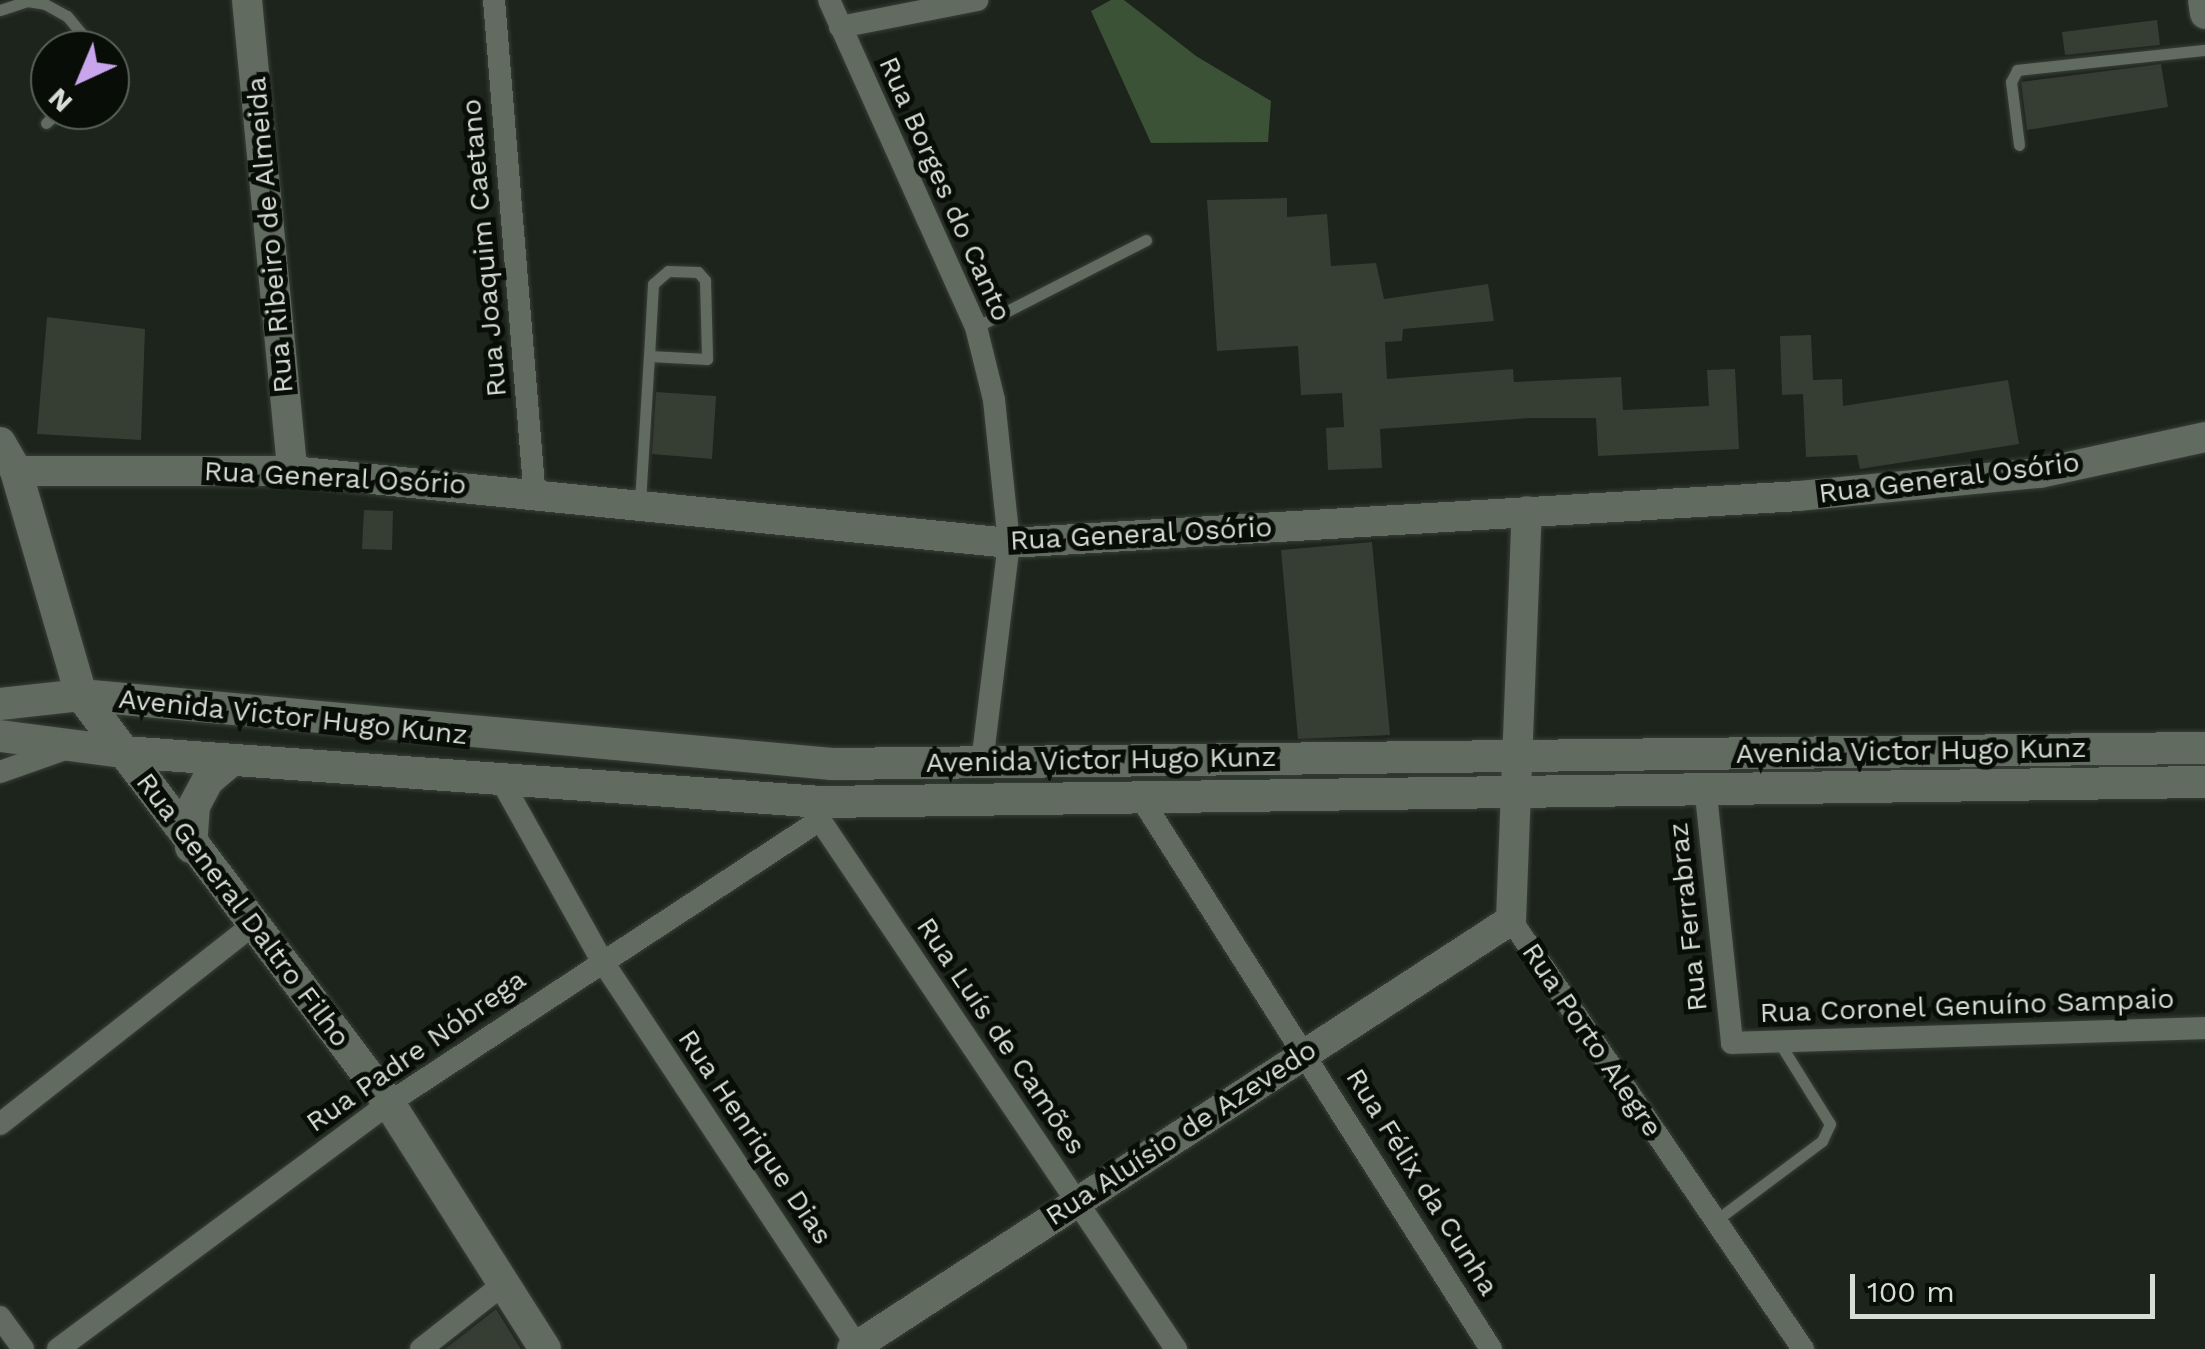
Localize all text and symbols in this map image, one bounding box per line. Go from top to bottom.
north arrow [30,30,130,130]
street label: Rua Borges do Canto [871,51,1019,327]
street label: Rua Ribeiro de Almeida [239,74,301,396]
text: N [41,81,79,120]
street label: Rua Joaquim Caetano [454,97,514,399]
street label: Rua General Osório [1816,445,2082,511]
street label: Rua General Osório [202,454,468,502]
street label: Rua General Osório [1008,510,1274,558]
street label: Avenida Victor Hugo Kunz [116,682,470,752]
street label: Avenida Victor Hugo Kunz [1734,731,2088,771]
street label: Avenida Victor Hugo Kunz [924,740,1278,780]
street label: Rua General Daltro Filho [128,766,358,1054]
street label: Rua Ferrabraz [1661,821,1715,1013]
street label: Rua Luís de Camões [909,911,1093,1161]
street label: Rua Porto Alegre [1514,936,1670,1144]
street label: Rua Padre Nóbrega [300,962,532,1140]
street label: Rua Coronel Genuíno Sampaio [1758,982,2176,1030]
street label: Rua Henrique Dias [671,1023,839,1251]
street label: Rua Aluísio de Azevedo [1038,1032,1324,1234]
street label: Rua Félix da Cunha [1338,1062,1506,1302]
scale bar [1855,1254,2160,1316]
text: 100 m [1867,1274,1955,1309]

